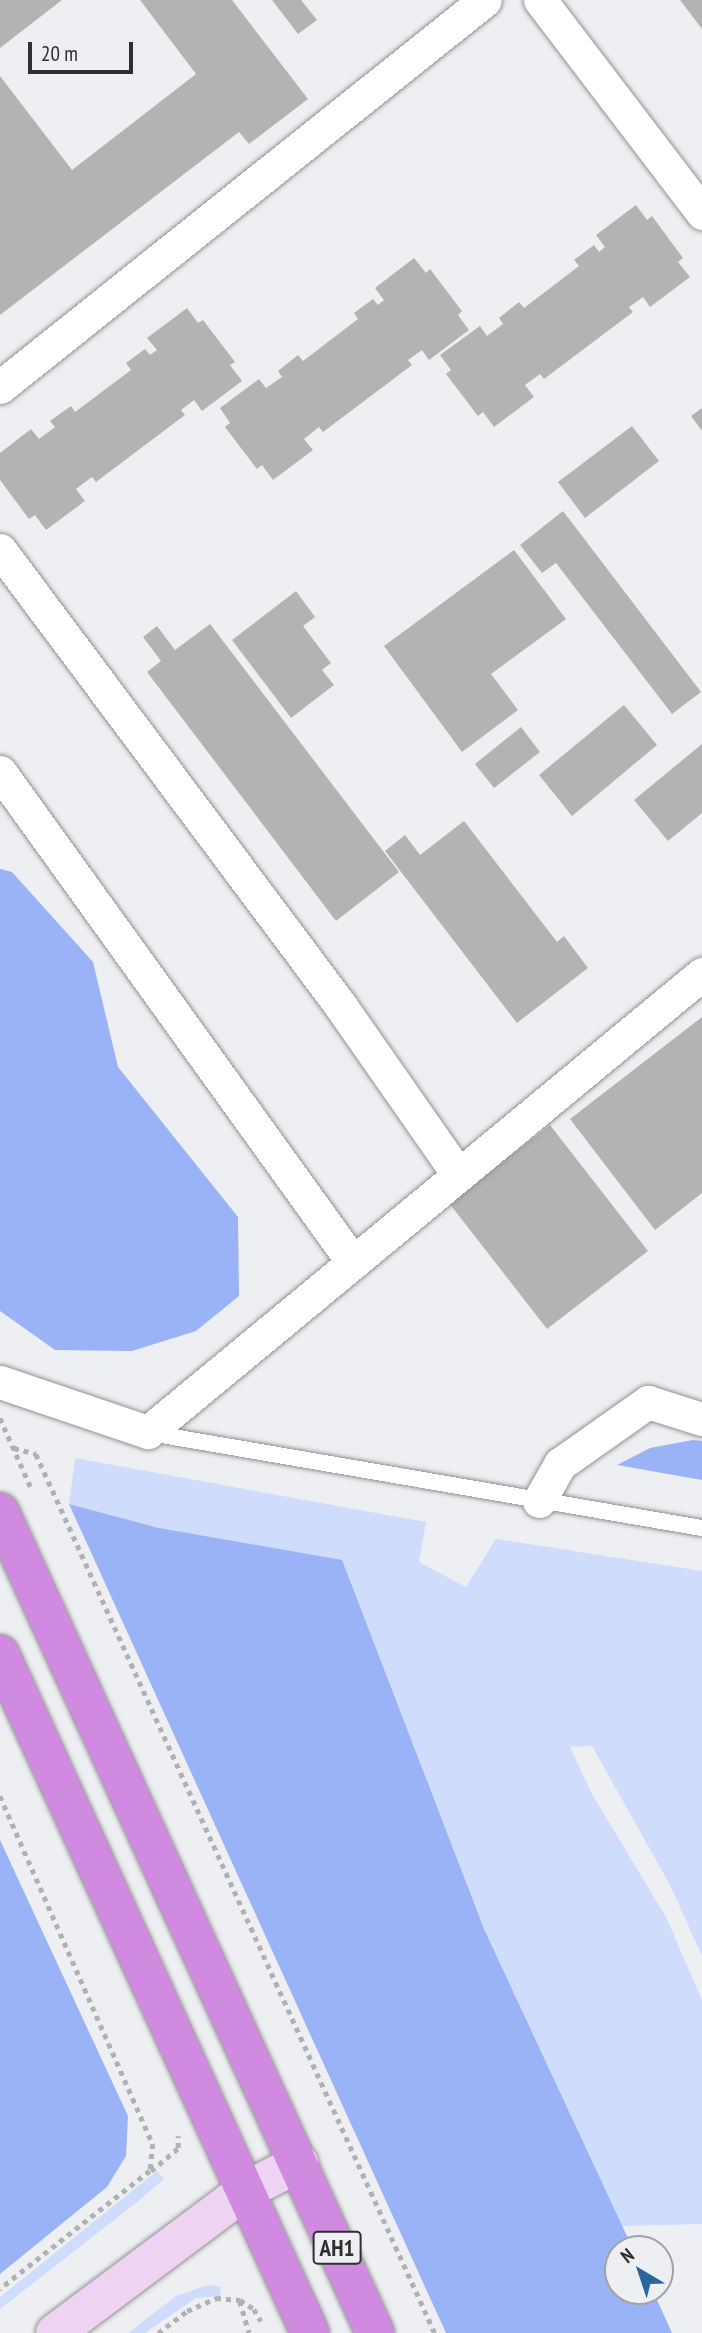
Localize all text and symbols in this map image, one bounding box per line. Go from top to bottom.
scale bar [32,28,136,72]
text: 20 m [41,40,78,67]
road number: AH1 [312,2228,362,2268]
north arrow [604,2235,674,2305]
text: N [615,2243,639,2268]

